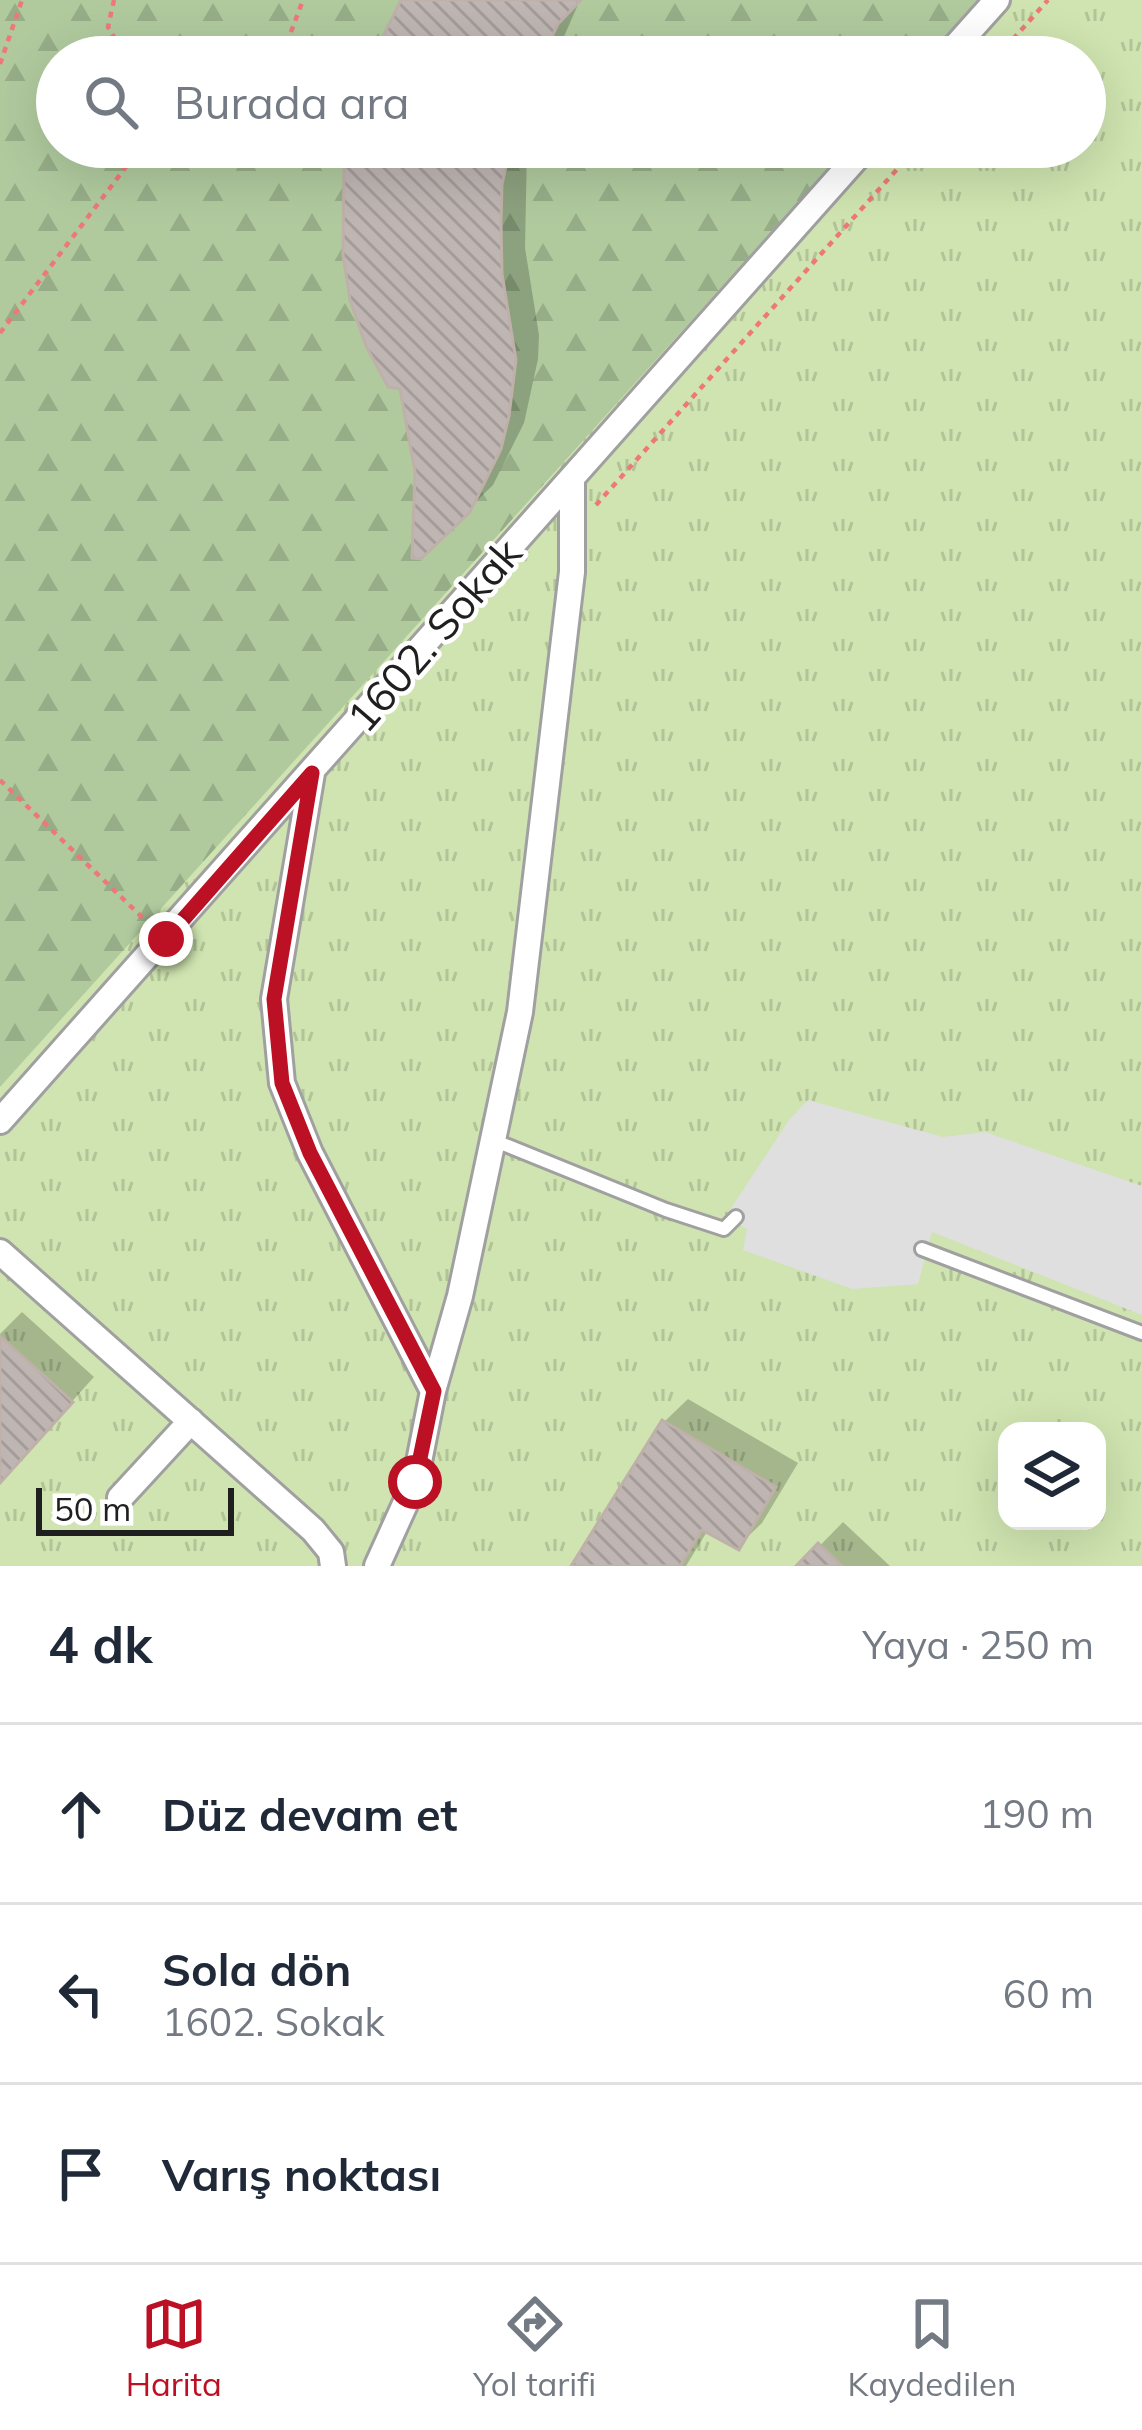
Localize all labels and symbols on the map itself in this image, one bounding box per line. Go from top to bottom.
street label: 1602. Sokak [335,527,533,743]
route end [139,912,193,966]
route start [388,1455,442,1509]
scale bar [36,1482,234,1535]

